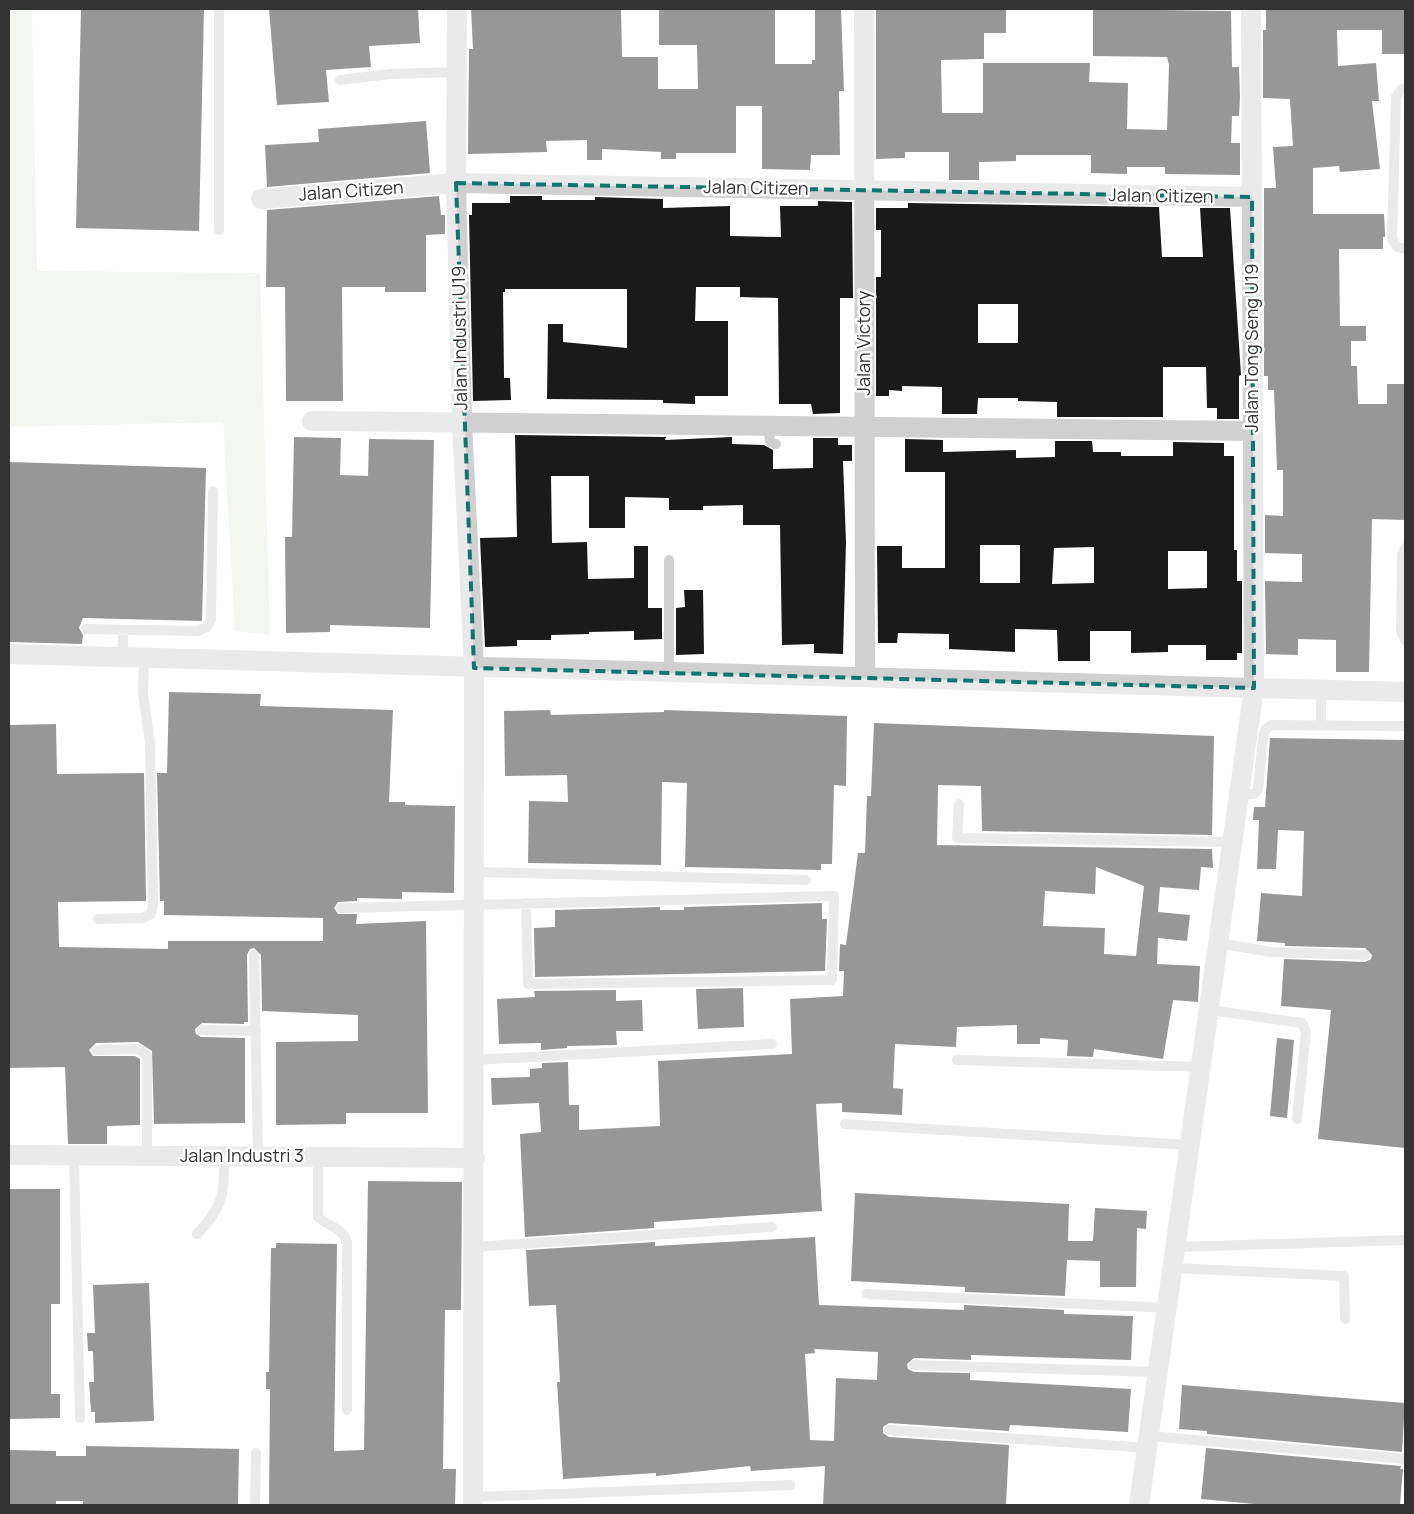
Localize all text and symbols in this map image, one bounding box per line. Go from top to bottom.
street label: Jalan Citizen [298,174,404,206]
street label: Jalan Citizen [703,174,809,200]
street label: Jalan Citizen [1108,182,1214,208]
street label: Jalan Tong Seng U19 [1239,264,1263,432]
street label: Jalan Industri U19 [446,265,472,411]
street label: Jalan Victory [851,290,875,395]
street label: Jalan Industri 3 [180,1143,304,1167]

